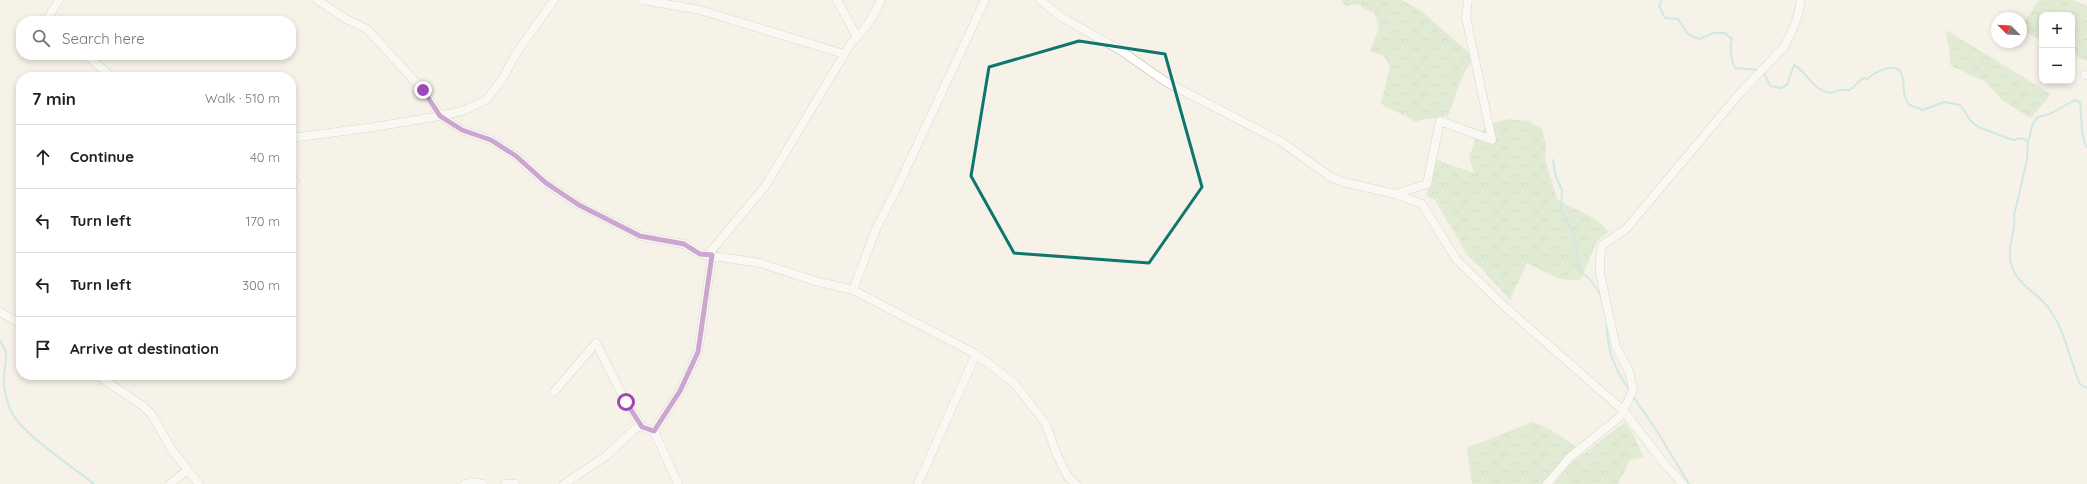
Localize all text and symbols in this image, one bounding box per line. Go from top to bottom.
north arrow [1991,12,2027,48]
map controls [2039,12,2075,84]
button: + [2039,12,2075,48]
search box [16,16,296,60]
icon: search [30,27,52,49]
text: Search here [62,29,145,48]
button: − [2039,48,2075,84]
route end [414,81,432,99]
text: 7 min [32,88,76,109]
text: Walk · 510 m [205,90,280,106]
icon: ahead [32,146,54,168]
text: Continue [70,147,134,166]
text: 40 m [250,149,280,165]
icon: left [32,210,54,232]
text: Turn left [70,211,132,230]
text: 170 m [245,213,280,229]
icon: left [32,274,54,296]
text: Turn left [70,275,132,294]
text: 300 m [242,277,280,293]
icon: arrive [32,338,54,360]
text: Arrive at destination [70,339,219,358]
route start [617,393,635,411]

